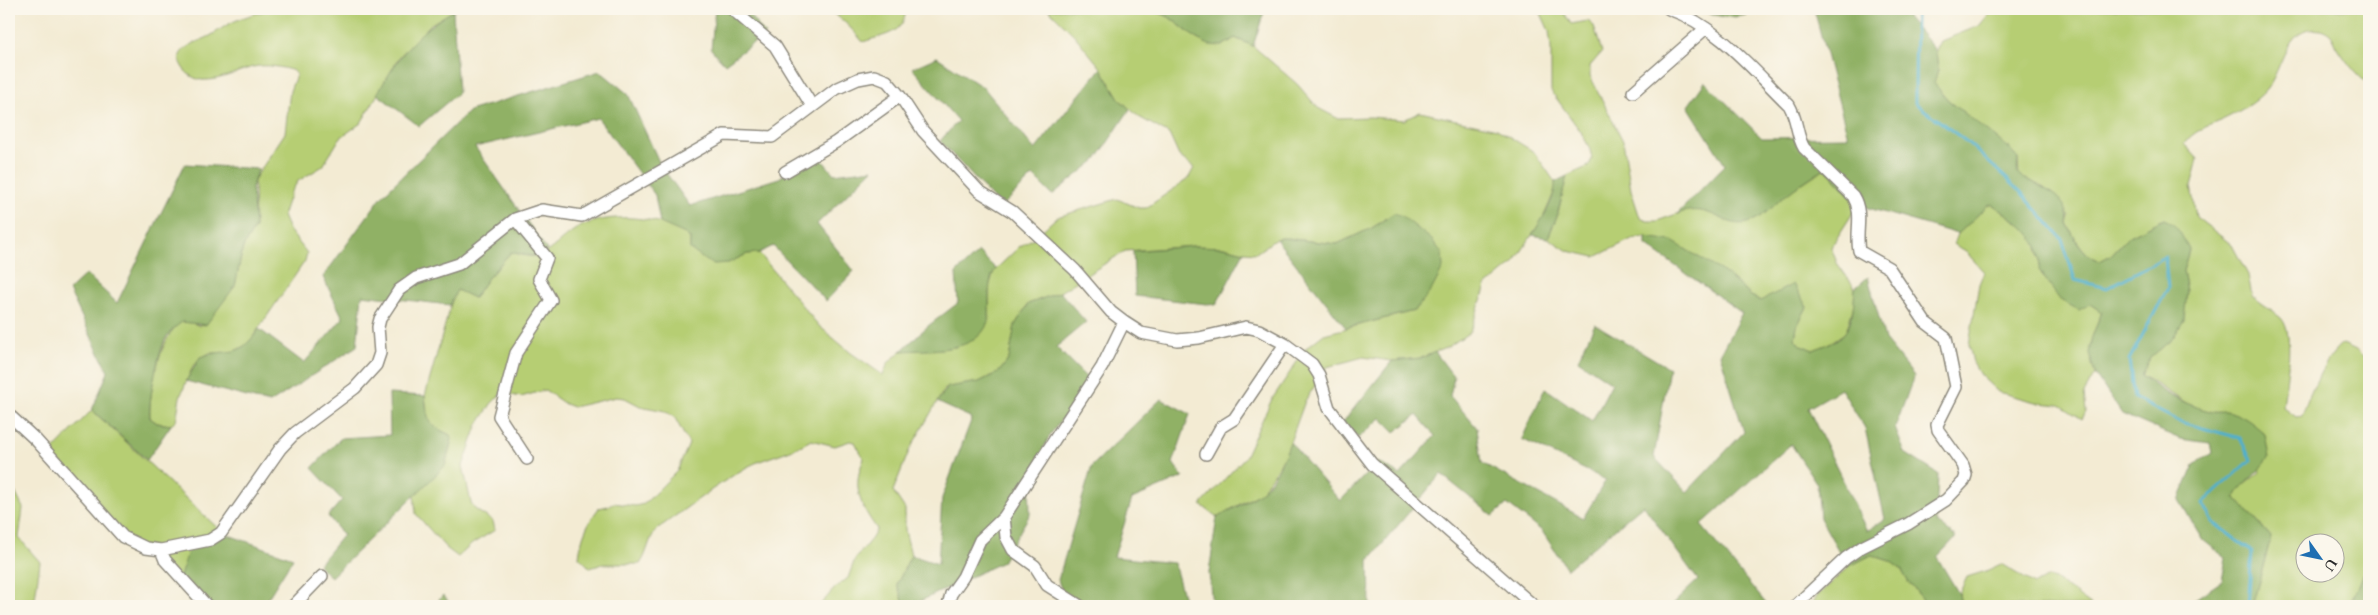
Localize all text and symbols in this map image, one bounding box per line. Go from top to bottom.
north arrow [2296,532,2346,582]
text: U [2319,555,2342,575]

